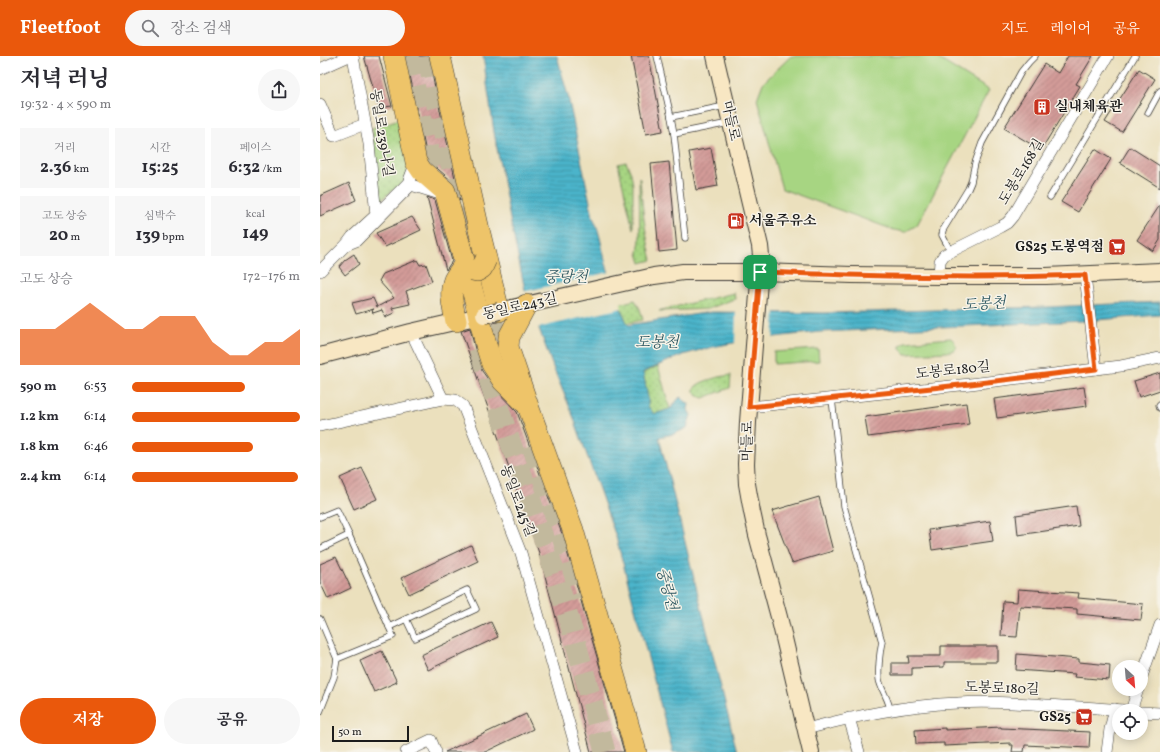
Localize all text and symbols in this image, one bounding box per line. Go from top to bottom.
search box [125,10,405,46]
text: Fleetfoot [20,15,101,41]
icon: search [139,17,161,39]
text: 장소 검색 [171,19,232,40]
text: 지도 [1001,20,1028,39]
text: 레이어 [1050,20,1091,39]
text: 공유 [1113,20,1140,39]
text: 저녁 러닝 [20,65,109,96]
button: share [258,69,300,111]
street label: 동일로239나길 [365,88,397,178]
text: 19:32 · 4 × 590 m [20,96,111,114]
building icon: 실내체육관 [1032,97,1052,117]
place label: 실내체육관 [1055,98,1123,117]
street label: 마들로 [716,99,744,143]
street label: 도봉로168길 [995,136,1049,208]
text: 거리 [54,141,75,156]
text: 시간 [149,141,171,156]
text: 페이스 [239,141,271,156]
text: 2.36 [40,156,71,179]
text: 15:25 [142,156,178,179]
text: 6:32 [229,156,260,179]
text: km [71,162,89,177]
text: /km [260,162,282,177]
text: kcal [246,207,265,222]
text: 고도 상승 [42,209,87,224]
text: 심박수 [144,209,176,224]
fuel station icon: 서울주유소 [726,211,746,231]
place label: 서울주유소 [749,212,817,231]
text: 149 [242,222,268,245]
text: 20 [49,224,68,247]
text: 139 [136,224,160,247]
text: m [68,230,80,245]
text: bpm [160,230,184,245]
supermarket icon: GS25 도봉역점 [1107,237,1127,257]
place label: GS25 도봉역점 [1015,238,1104,257]
pin [743,255,777,289]
icon: arrive [749,261,771,283]
text: 172–176 m [243,268,300,286]
water label: 중랑천 [544,268,589,289]
text: 고도 상승 [20,271,73,289]
street label: 동일로243길 [481,289,559,325]
water label: 도봉천 [962,293,1008,317]
water label: 도봉천 [635,333,680,354]
street label: 도봉로180길 [915,358,991,384]
text: 590 m [20,378,57,396]
text: 6:53 [84,378,107,396]
text: 1.2 km [20,408,59,426]
text: 6:14 [84,408,106,426]
street label: 마들로 [738,420,758,462]
text: 1.8 km [20,438,59,456]
text: 6:46 [84,438,108,456]
street label: 동일로245길 [495,462,539,540]
text: 2.4 km [20,468,61,486]
text: 6:14 [84,468,106,486]
water label: 중랑천 [650,565,682,614]
north arrow [1112,660,1148,696]
map controls [1112,660,1148,740]
street label: 도봉로180길 [964,678,1040,700]
button: 저장 [20,698,156,744]
button: 공유 [164,698,300,744]
button: locate [1112,704,1148,740]
supermarket icon: GS25 [1074,707,1094,727]
place label: GS25 [1039,708,1071,727]
scale bar [332,724,409,743]
text: 50 m [338,725,362,740]

